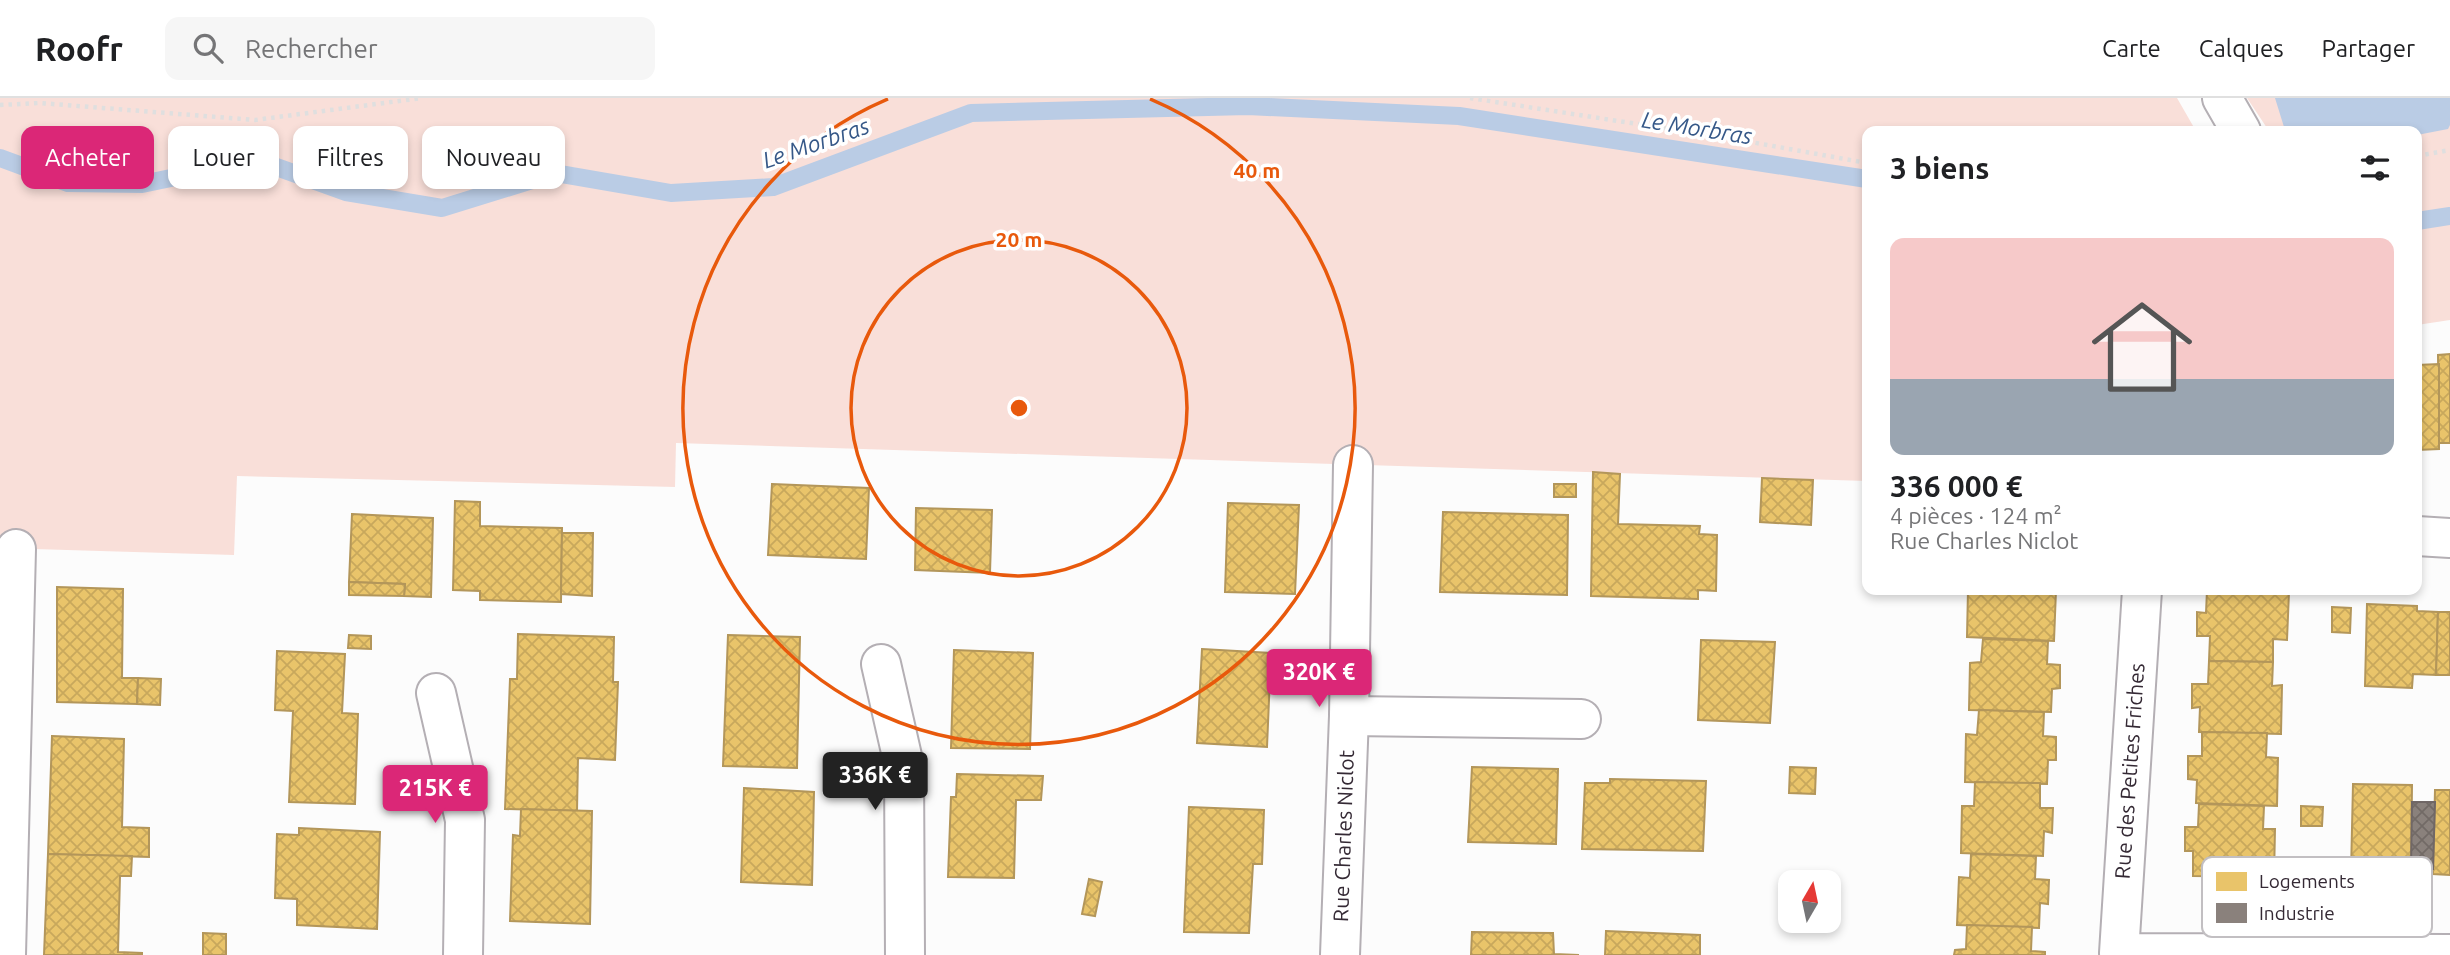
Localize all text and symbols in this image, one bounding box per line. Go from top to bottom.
search box [165,17,655,80]
icon: search [189,29,227,67]
text: Roofr [35,30,123,67]
text: Rechercher [245,34,378,63]
text: Carte [2102,35,2161,62]
text: Calques [2199,35,2284,62]
text: Partager [2322,35,2415,62]
water label: Le Morbras [1640,106,1754,149]
water label: Le Morbras [759,112,873,172]
chip: Acheter [21,126,154,189]
chip: Louer [168,126,279,189]
chip: Filtres [293,126,408,189]
chip: Nouveau [422,126,565,189]
icon: filters [2356,149,2394,187]
text: 3 biens [1890,151,1989,185]
text: 40 m [1234,158,1280,182]
text: 20 m [996,227,1042,251]
icon: home [2079,284,2205,410]
centre of rings [1007,396,1031,420]
text: 336 000 € [1890,469,2023,503]
text: 4 pièces · 124 m² [1890,503,2062,528]
text: Rue Charles Niclot [1890,528,2078,553]
pin: 320K € [1262,650,1376,709]
text: 320K € [1283,659,1355,684]
street label: Rue des Petites Friches [2109,662,2149,880]
street label: Rue Charles Niclot [1328,750,1358,922]
pin: 336K € [818,752,932,812]
text: 336K € [839,762,911,787]
pin: 215K € [378,766,492,825]
text: 215K € [399,775,471,800]
legend [2202,857,2432,937]
north arrow [1778,870,1841,933]
map controls [1778,870,1841,933]
text: Logements [2259,870,2355,892]
text: Industrie [2259,902,2335,924]

